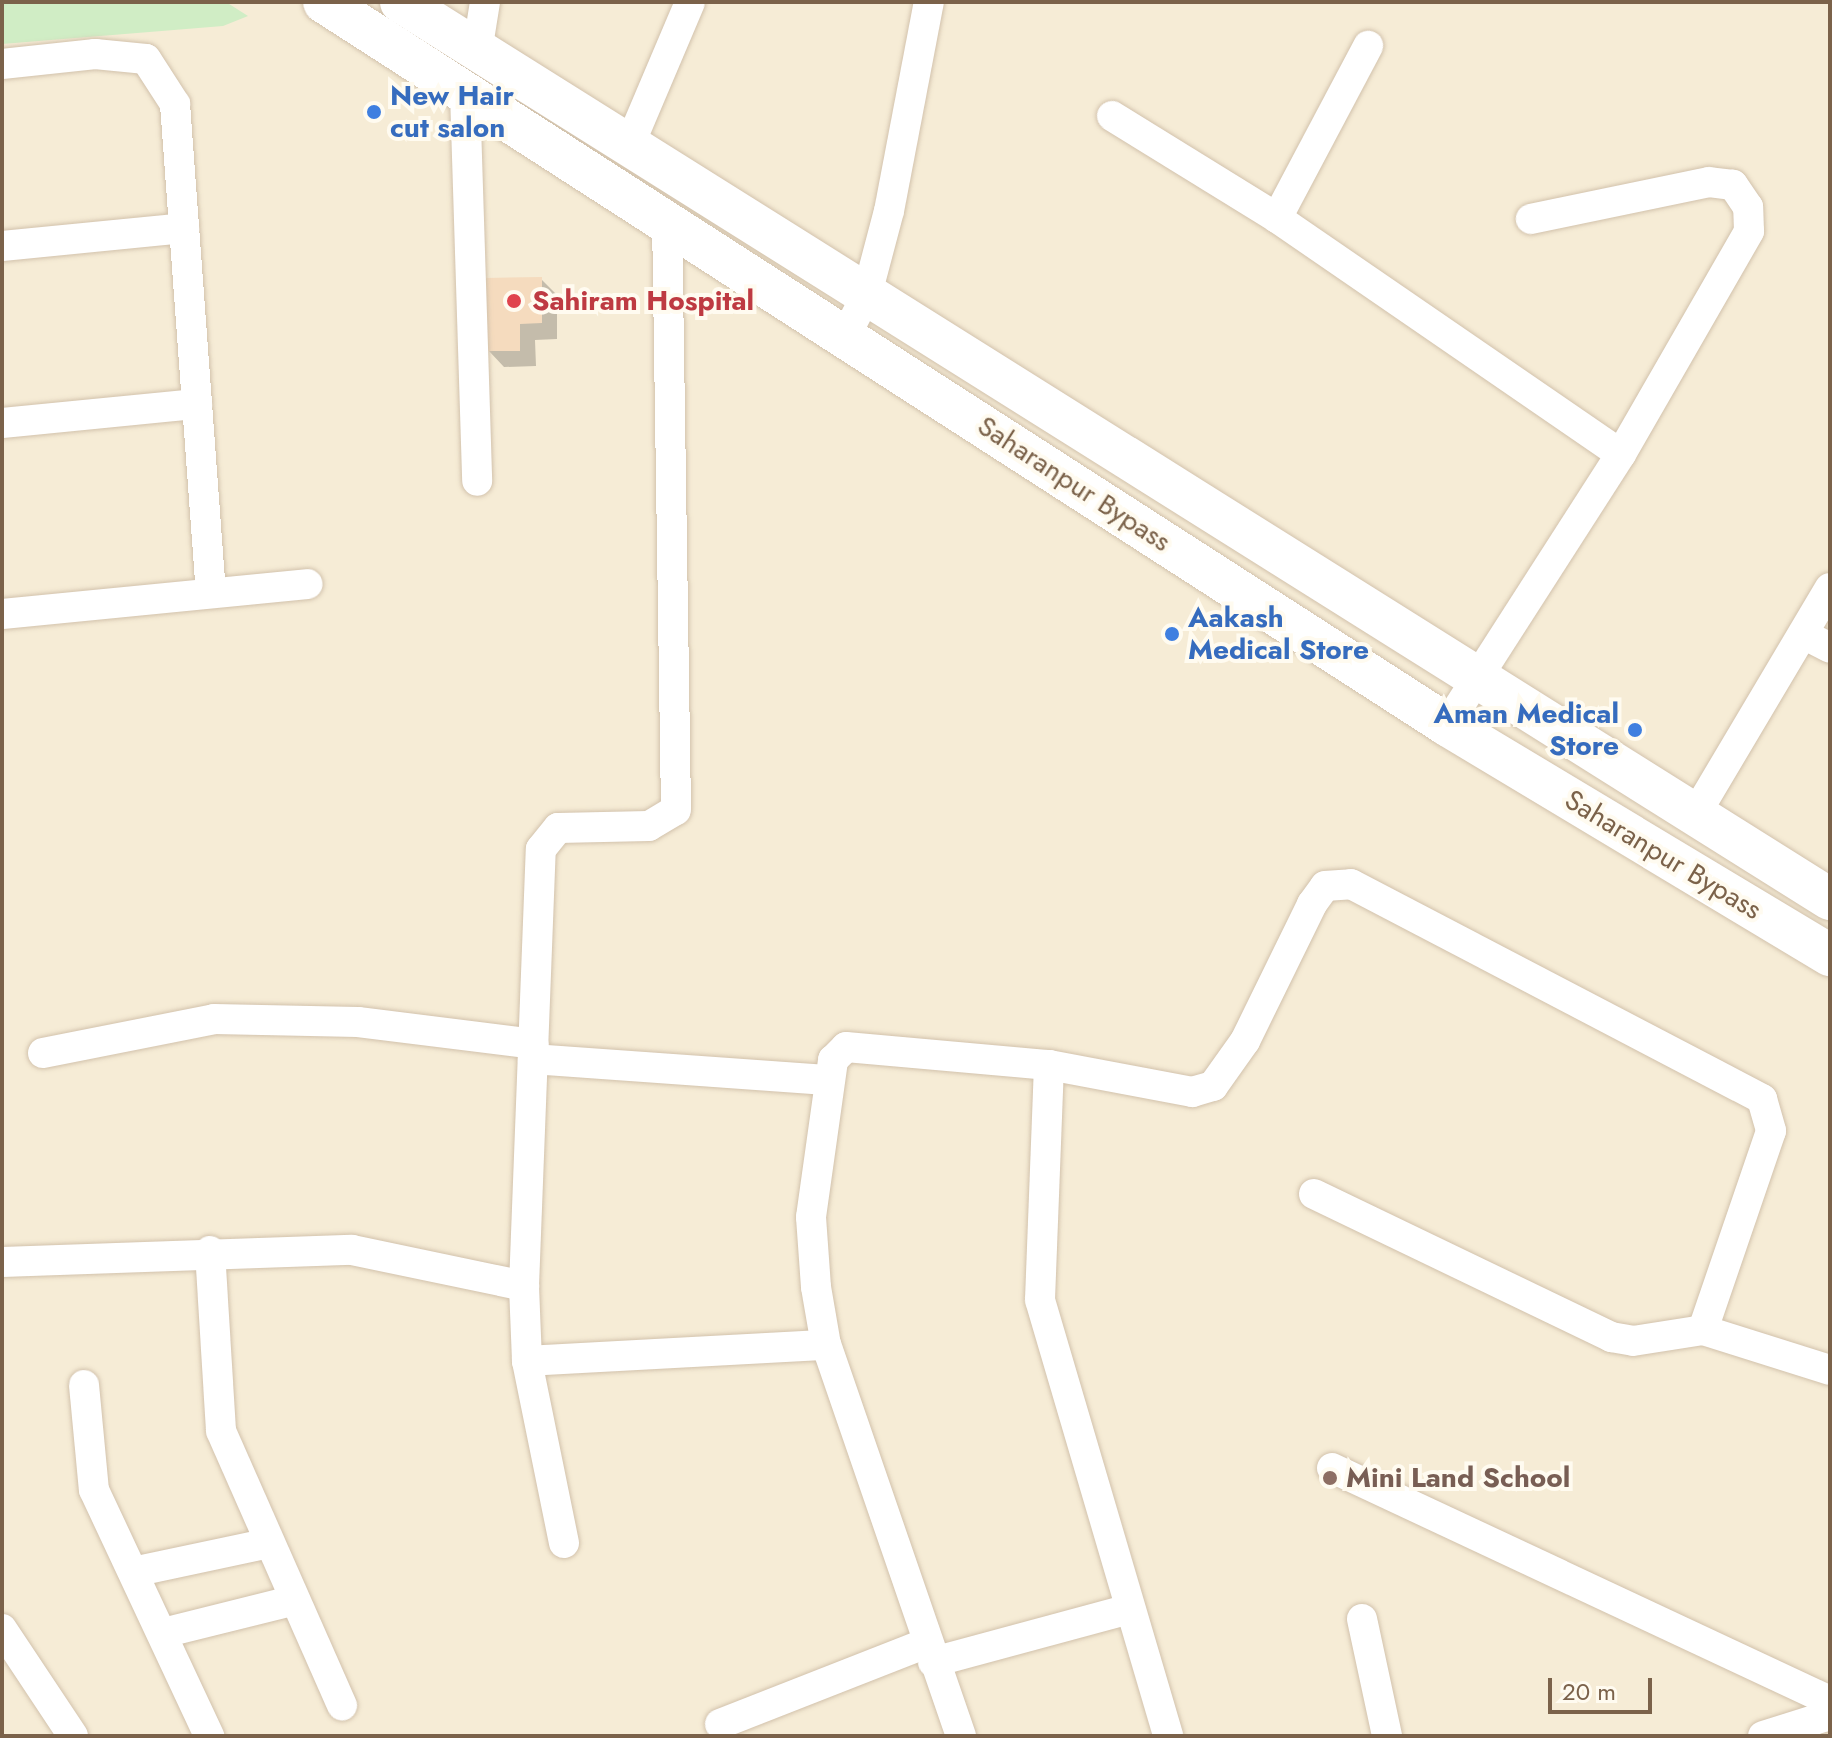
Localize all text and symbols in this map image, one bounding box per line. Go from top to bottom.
place label: New Hair cut salon [390,79,514,145]
marker: New Hair cut salon [365,103,383,121]
place label: Sahiram Hospital [532,284,754,318]
marker: Sahiram Hospital [503,290,525,312]
street label: Saharanpur Bypass [971,409,1177,559]
place label: Aakash Medical Store [1188,601,1369,667]
marker: Aakash Medical Store [1163,625,1181,643]
place label: Aman Medical Store [1433,697,1619,763]
marker: Aman Medical Store [1626,721,1644,739]
street label: Saharanpur Bypass [1559,783,1767,927]
place label: Mini Land School [1346,1461,1570,1495]
marker: Mini Land School [1321,1469,1339,1487]
scale bar [1552,1662,1656,1712]
text: 20 m [1562,1674,1616,1709]

